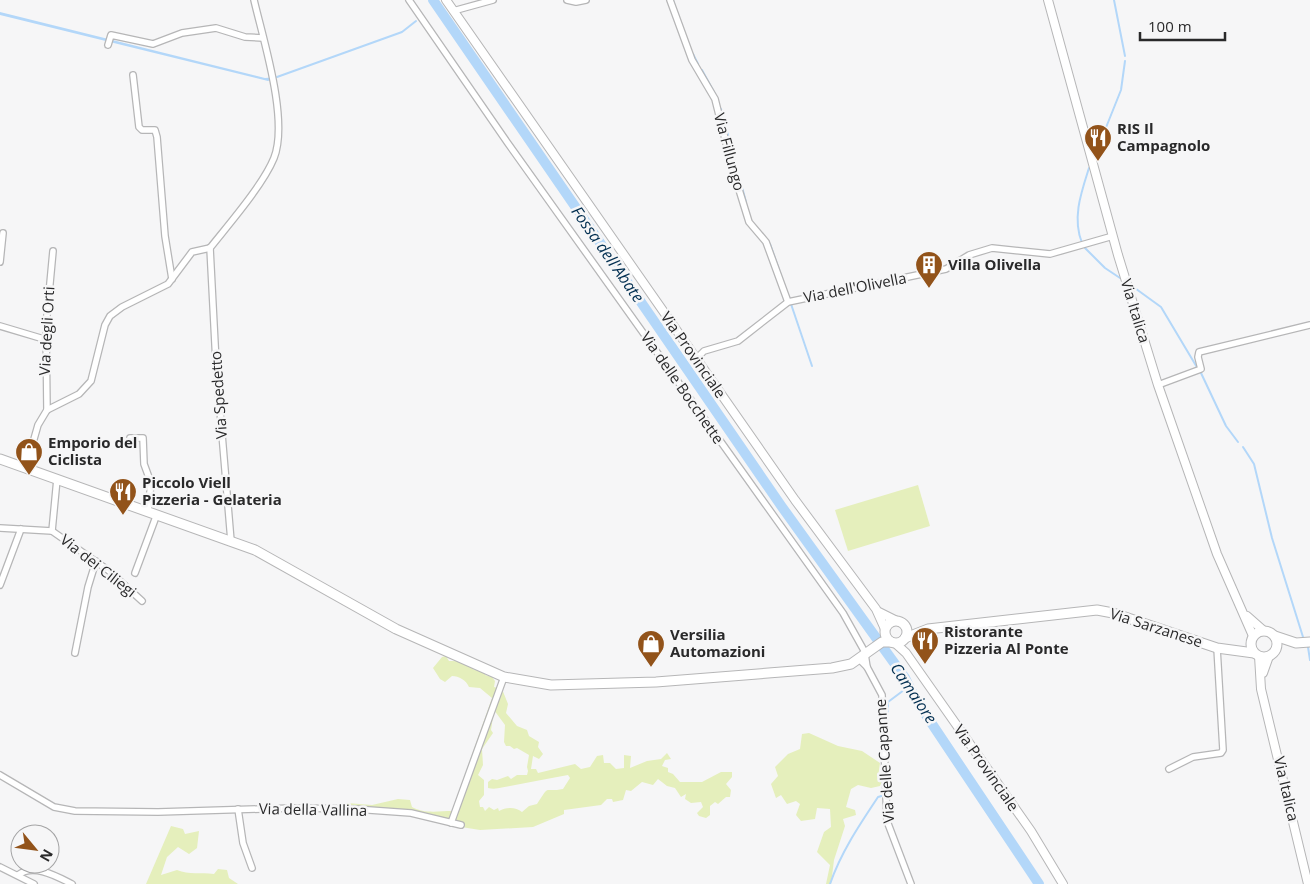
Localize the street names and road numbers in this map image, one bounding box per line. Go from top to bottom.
street label: Via Fillungo [710,111,750,193]
street label: Via dell'Olivella [802,267,908,307]
street label: Via Italica [1117,276,1155,345]
street label: Via degli Orti [34,286,58,376]
street label: Via Provinciale [657,307,731,402]
street label: Via delle Bocchette [637,328,729,447]
street label: Via Spedetto [205,350,231,440]
street label: Via dei Ciliegi [56,529,141,601]
street label: Via Sarzanese [1107,603,1205,651]
street label: Via delle Capanne [870,698,898,824]
street label: Via Provinciale [950,720,1024,815]
street label: Via Italica [1270,754,1304,823]
street label: Via della Vallina [259,798,367,820]

